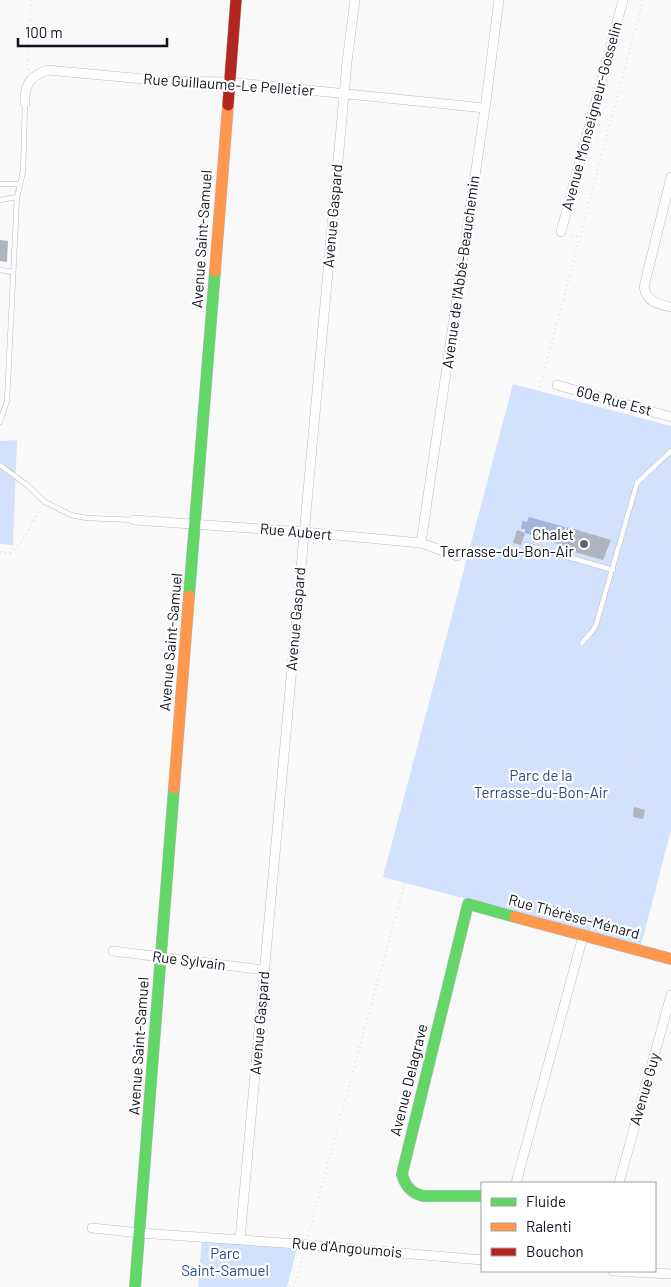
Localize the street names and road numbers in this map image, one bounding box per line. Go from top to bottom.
street label: Avenue Monseigneur-Gosselin [557,19,625,212]
street label: Rue Guillaume-Le Pelletier [143,69,316,99]
street label: Avenue Gaspard [318,163,346,269]
street label: Avenue Saint-Samuel [187,169,215,309]
street label: Avenue de l'Abbé-Beauchemin [438,174,482,370]
street label: 60e Rue Est [575,381,654,419]
street label: Rue Aubert [259,519,333,543]
street label: Avenue Gaspard [281,566,309,672]
street label: Avenue Saint-Samuel [155,572,185,712]
street label: Rue Thérèse-Ménard [507,890,642,942]
street label: Rue Sylvain [151,947,227,973]
street label: Avenue Gaspard [245,970,273,1076]
street label: Avenue Saint-Samuel [124,976,152,1116]
street label: Avenue Delagrave [385,1022,431,1138]
street label: Avenue Guy [625,1050,663,1127]
street label: Rue d'Angoumois [291,1233,403,1261]

